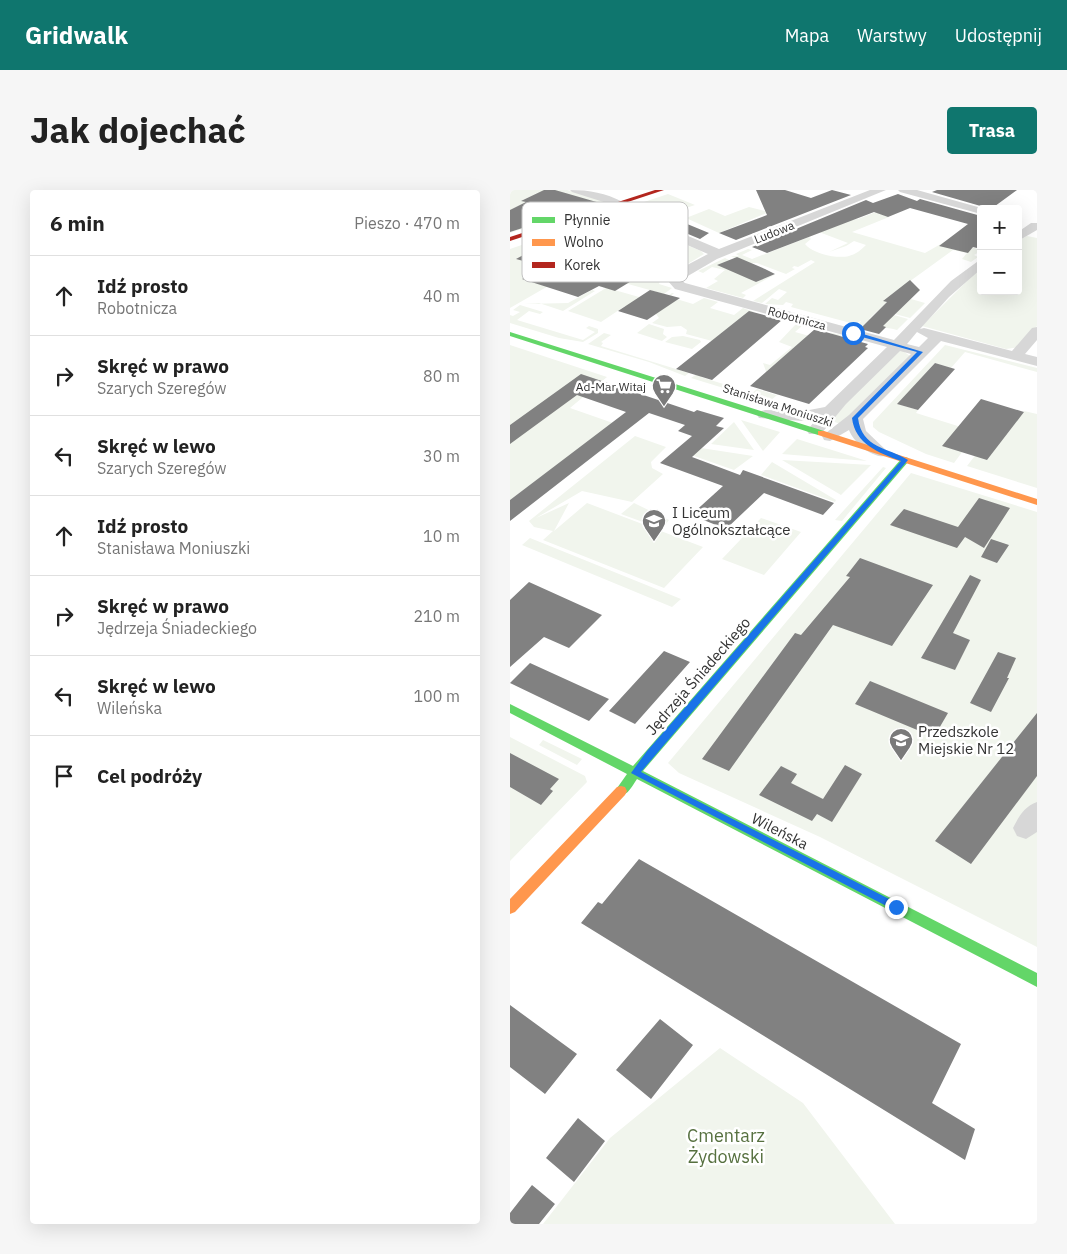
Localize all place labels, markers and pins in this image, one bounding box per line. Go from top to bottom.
supermarket icon: Ad-Mar Witaj [651,373,677,407]
place label: Ad-Mar Witaj [576,379,646,394]
place label: I Liceum Ogólnokształcące [672,503,790,539]
school or university icon: I Liceum Ogólnokształcące [641,508,667,542]
place label: Przedszkole Miejskie Nr 12 [918,722,1014,758]
school or university icon: Przedszkole Miejskie Nr 12 [888,727,914,761]

